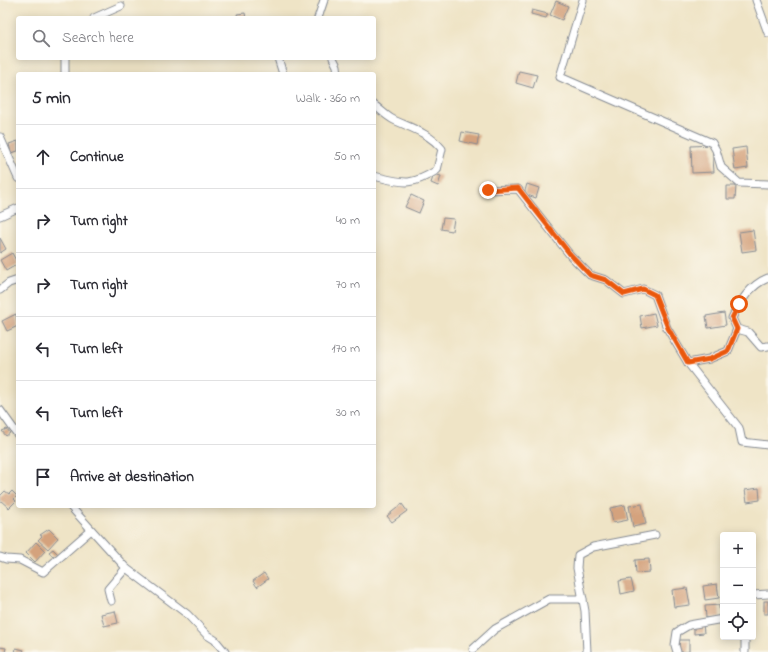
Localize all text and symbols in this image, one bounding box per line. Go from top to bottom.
search box [16,16,376,60]
icon: search [30,27,52,49]
text: Search here [62,27,134,49]
text: 5 min [32,86,71,111]
text: Walk · 360 m [296,89,360,108]
icon: ahead [32,146,54,168]
text: Continue [70,146,124,168]
text: 50 m [334,147,360,166]
route end [479,181,497,199]
icon: right [32,210,54,232]
text: Turn right [70,210,128,232]
text: 40 m [336,211,360,230]
icon: right [32,274,54,296]
text: Turn right [70,274,128,296]
text: 70 m [336,275,360,294]
route start [730,295,748,313]
icon: left [32,338,54,360]
text: Turn left [70,338,123,360]
text: 170 m [332,339,360,358]
icon: left [32,402,54,424]
text: Turn left [70,402,123,424]
text: 30 m [336,403,360,422]
icon: arrive [32,466,54,488]
text: Arrive at destination [70,466,194,488]
map controls [720,532,756,640]
button: + [720,532,756,568]
button: − [720,568,756,604]
button: locate [720,604,756,640]

